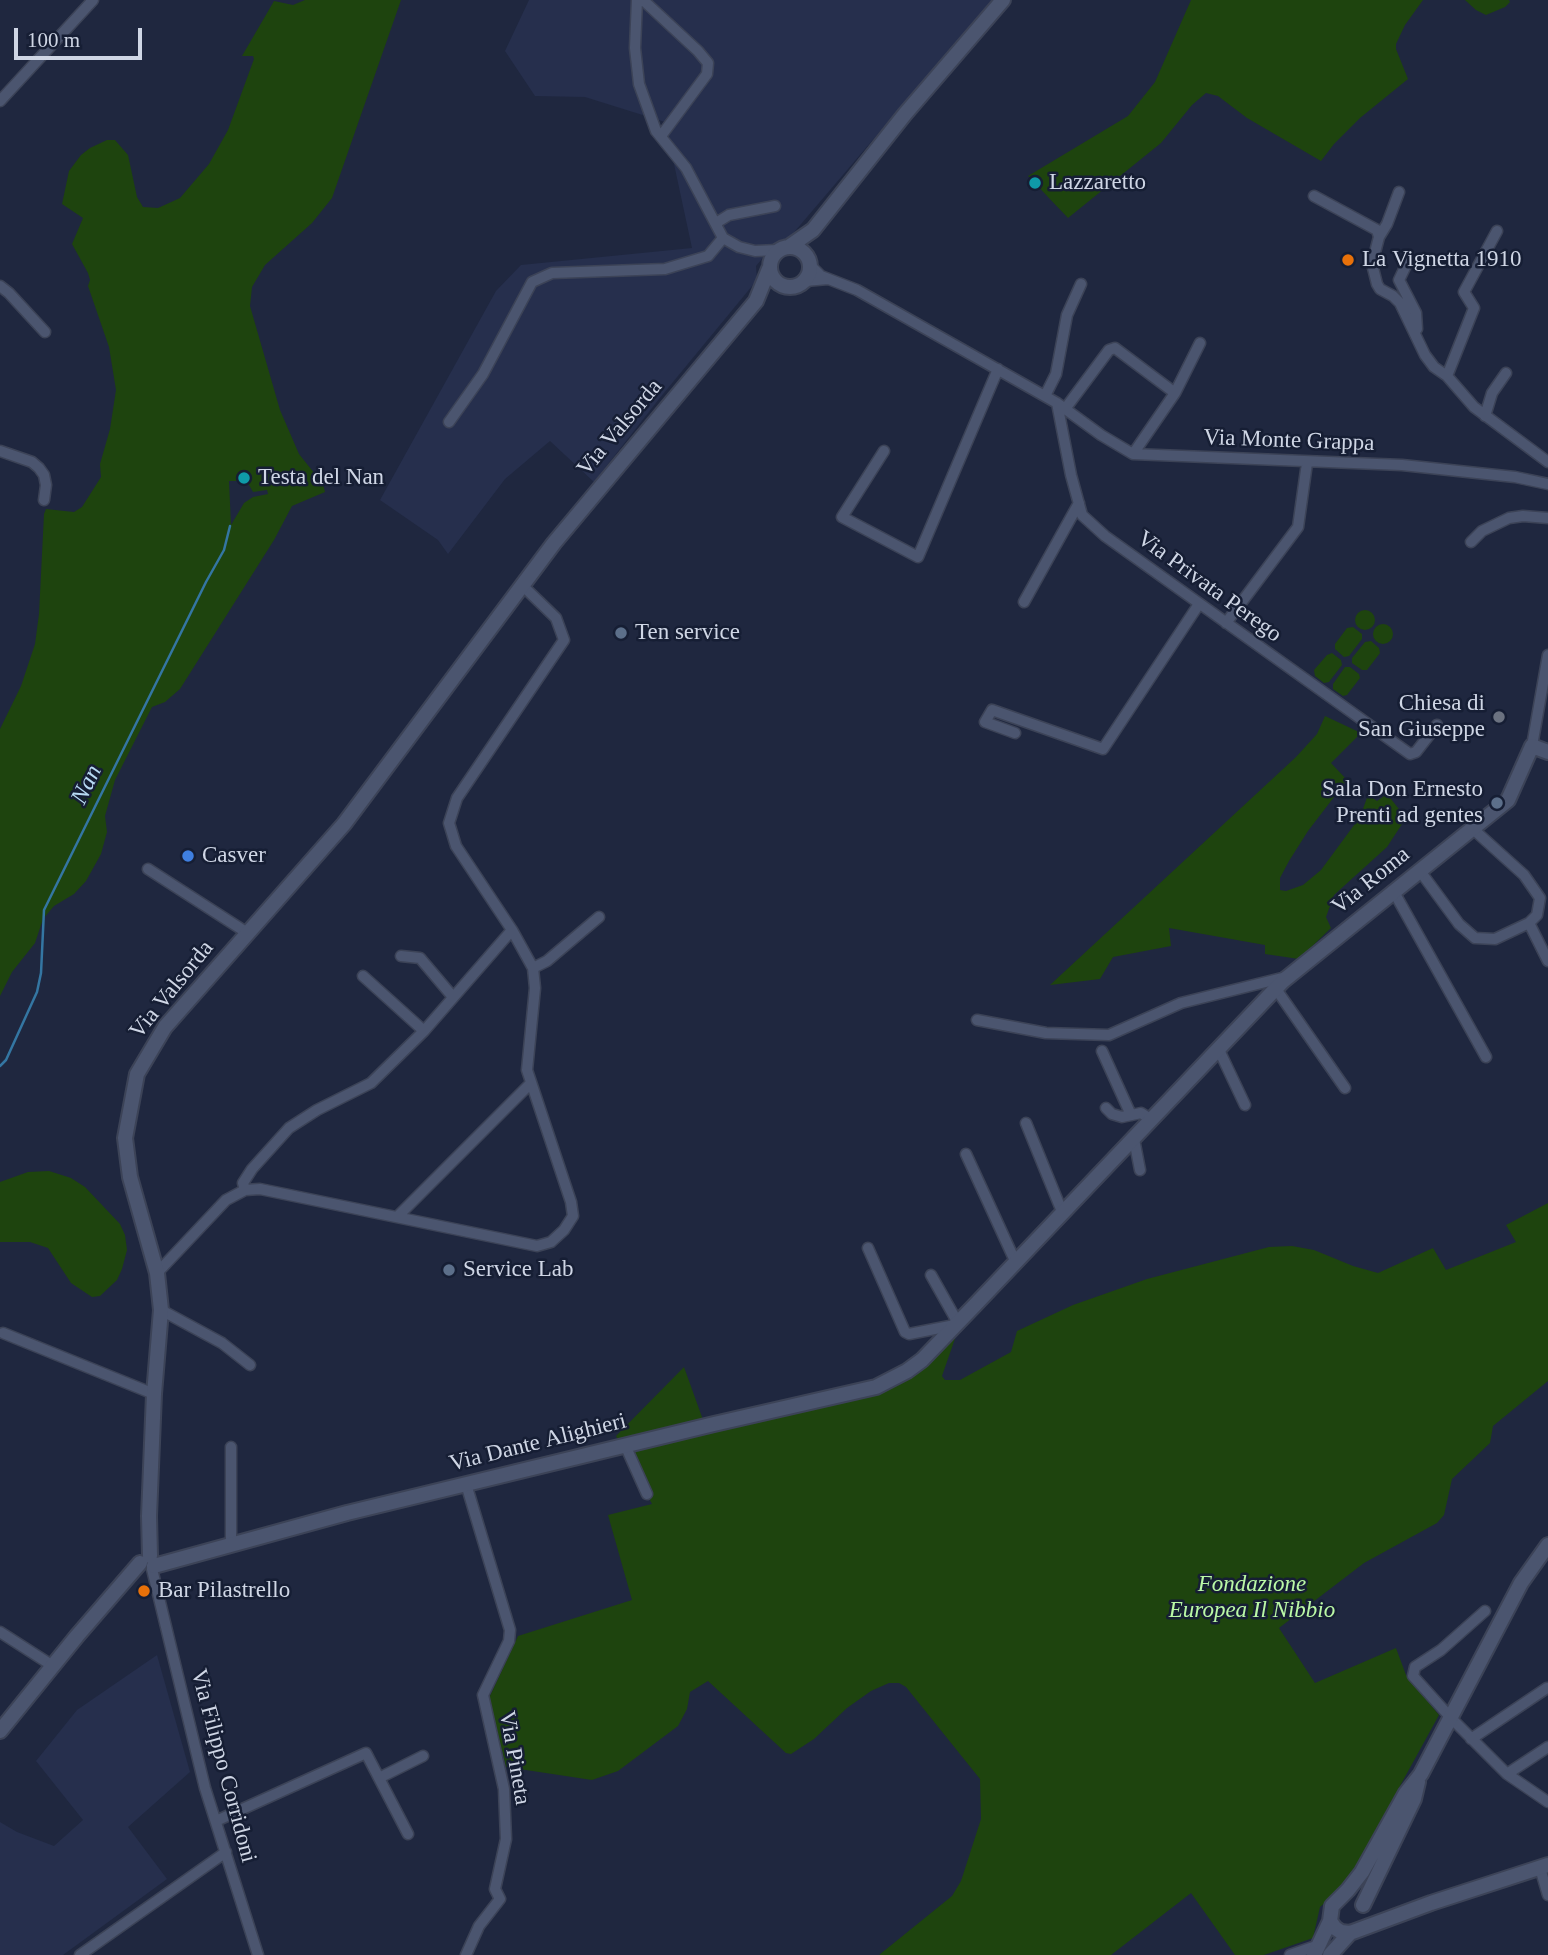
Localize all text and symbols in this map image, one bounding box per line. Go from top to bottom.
scale bar [18,14,145,58]
text: 100 m [27,28,80,52]
place label: Lazzaretto [1049,169,1146,197]
marker: Lazzaretto [1027,175,1043,191]
place label: La Vignetta 1910 [1362,246,1522,274]
marker: La Vignetta 1910 [1340,252,1356,268]
street label: Via Valsorda [571,374,669,482]
street label: Via Monte Grappa [1203,424,1375,458]
place label: Testa del Nan [258,464,384,492]
marker: Testa del Nan [236,470,252,486]
street label: Via Privata Perego [1131,525,1287,649]
place label: Ten service [635,619,740,647]
marker: Ten service [613,625,629,641]
place label: Chiesa di San Giuseppe [1358,690,1485,744]
marker: Chiesa di San Giuseppe [1491,709,1507,725]
water label: Nan [65,761,109,809]
place label: Sala Don Ernesto Prenti ad gentes [1322,776,1483,830]
marker: Sala Don Ernesto Prenti ad gentes [1489,795,1505,811]
street label: Via Roma [1326,841,1416,921]
place label: Casver [202,842,266,870]
marker: Casver [180,848,196,864]
street label: Via Valsorda [124,935,220,1045]
place label: Service Lab [463,1256,573,1284]
marker: Service Lab [441,1262,457,1278]
street label: Via Dante Alighieri [447,1408,629,1478]
park label: Fondazione Europea Il Nibbio [1169,1571,1335,1625]
place label: Bar Pilastrello [158,1577,290,1605]
marker: Bar Pilastrello [136,1583,152,1599]
street label: Via Filippo Corridoni [184,1666,262,1866]
street label: Via Pineta [492,1709,536,1807]

